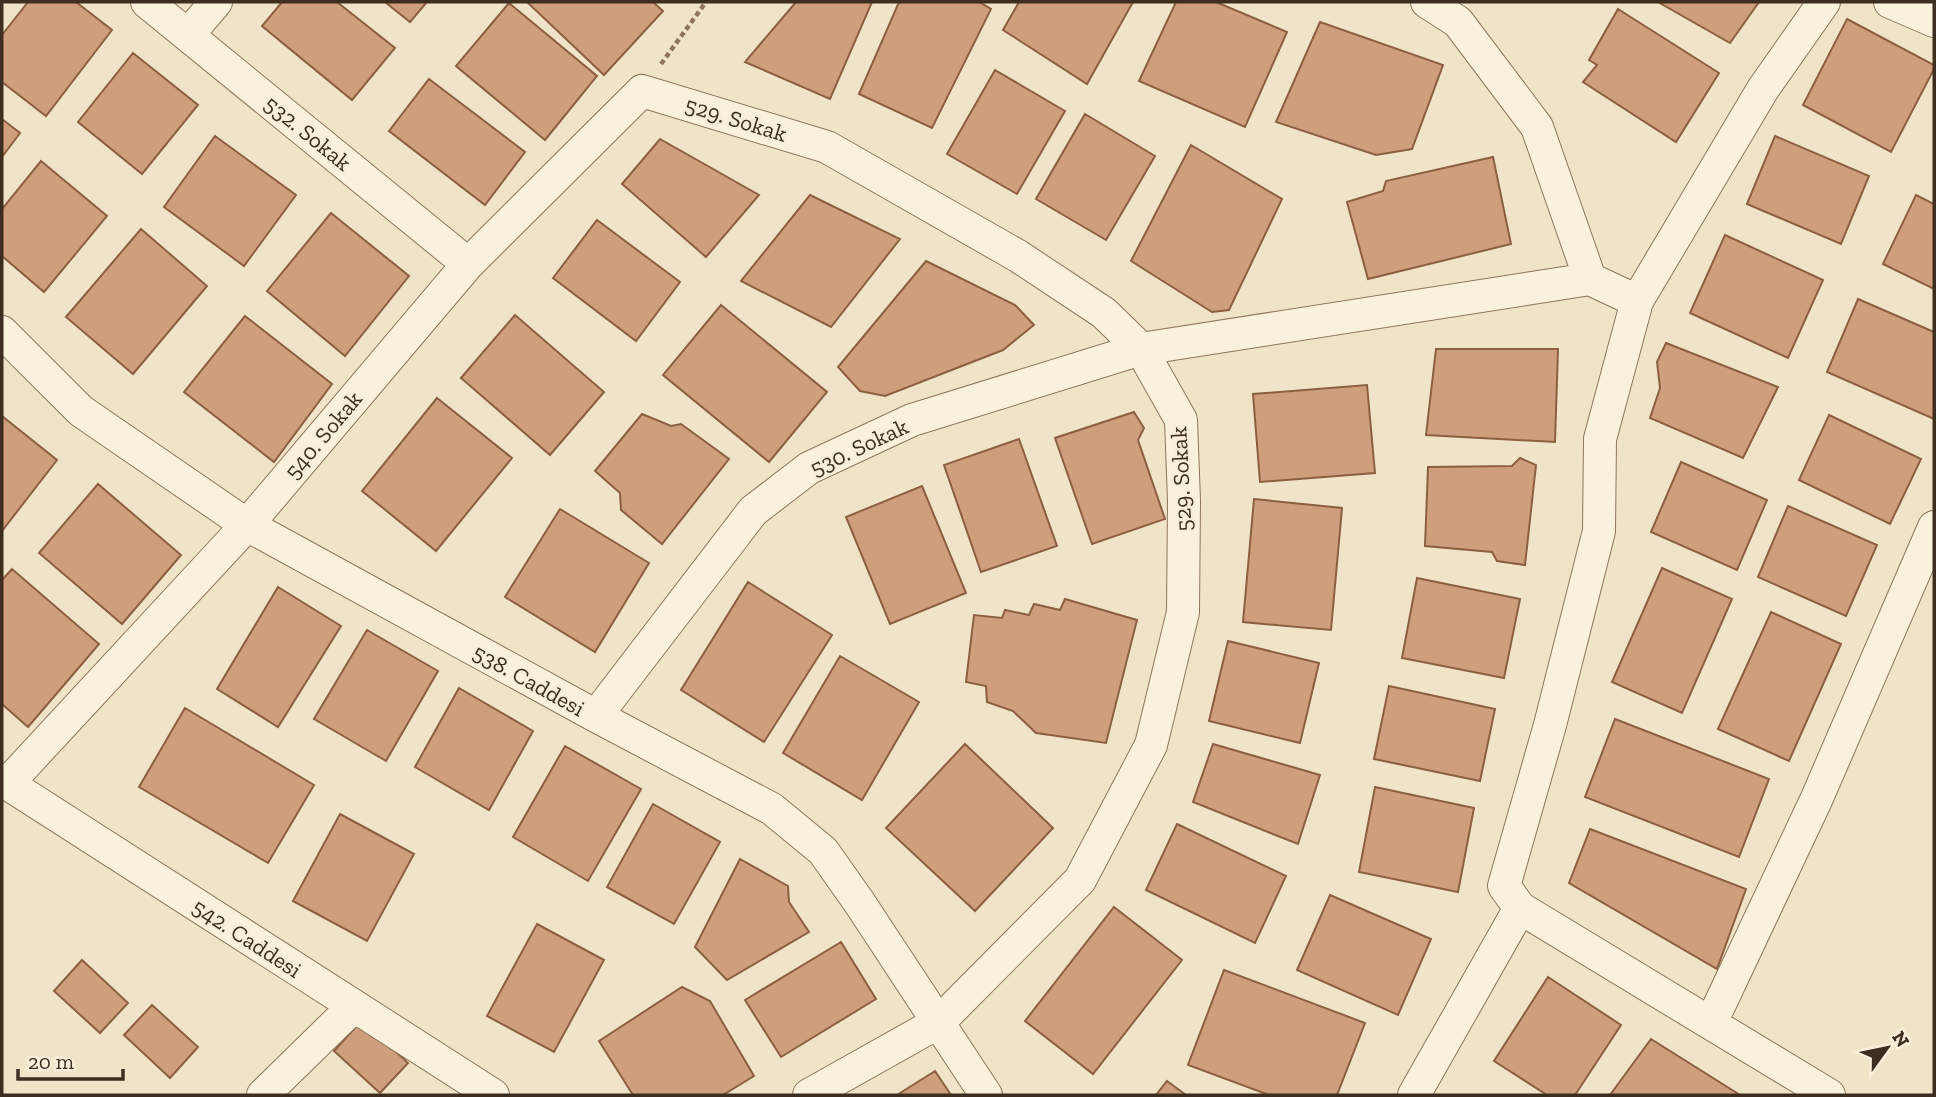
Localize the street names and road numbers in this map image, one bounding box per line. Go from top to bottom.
street label: 532. Sokak [259,89,357,177]
street label: 529. Sokak [682,90,790,148]
street label: 540. Sokak [278,385,368,485]
street label: 530. Sokak [805,412,913,482]
street label: 529. Sokak [1164,426,1198,532]
street label: 538. Caddesi [468,638,590,722]
street label: 542. Caddesi [187,892,307,984]

